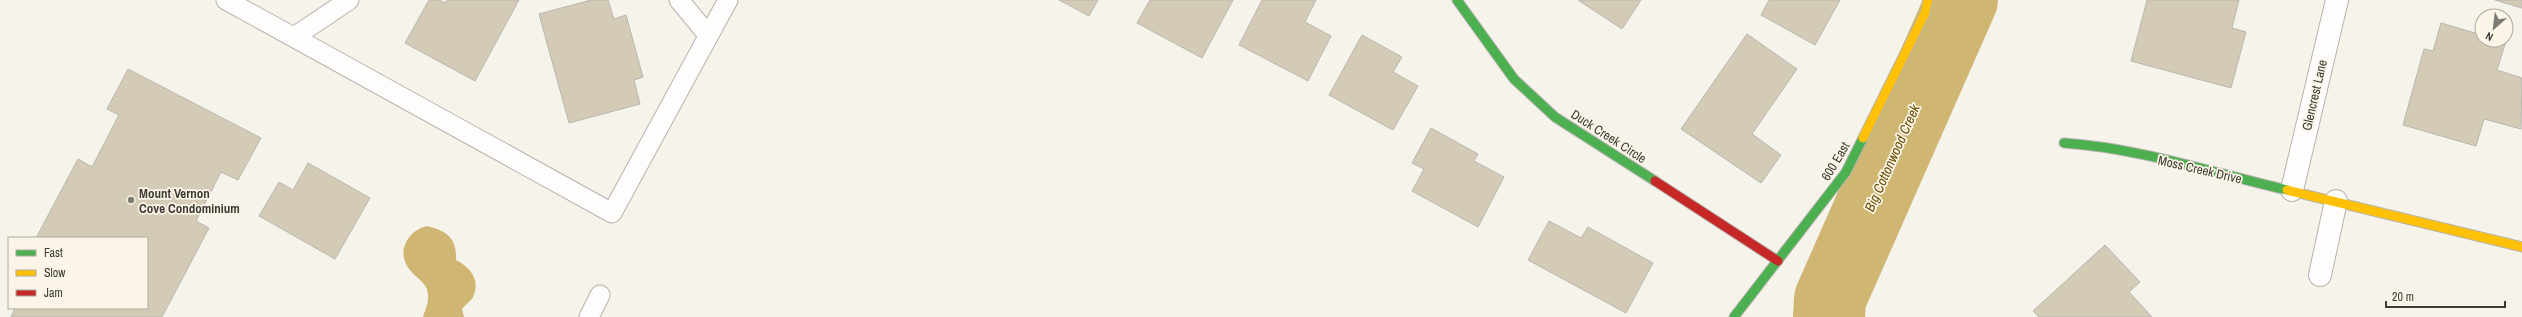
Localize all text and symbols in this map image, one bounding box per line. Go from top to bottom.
north arrow [2474,8,2514,48]
text: N [2483,29,2495,45]
street label: Glencrest Lane [2298,58,2331,132]
water label: Big Cottonwood Creek [1860,100,1924,214]
street label: Duck Creek Circle [1568,106,1650,167]
street label: 600 East [1817,139,1854,184]
street label: Moss Creek Drive [2156,152,2243,187]
place label: Mount Vernon Cove Condominium [139,185,240,217]
marker: Mount Vernon Cove Condominium [126,195,136,205]
legend [8,237,148,309]
text: Fast [44,245,63,261]
text: Slow [44,265,66,281]
scale bar [2386,283,2505,309]
text: Jam [44,285,63,301]
text: 20 m [2392,289,2414,305]

